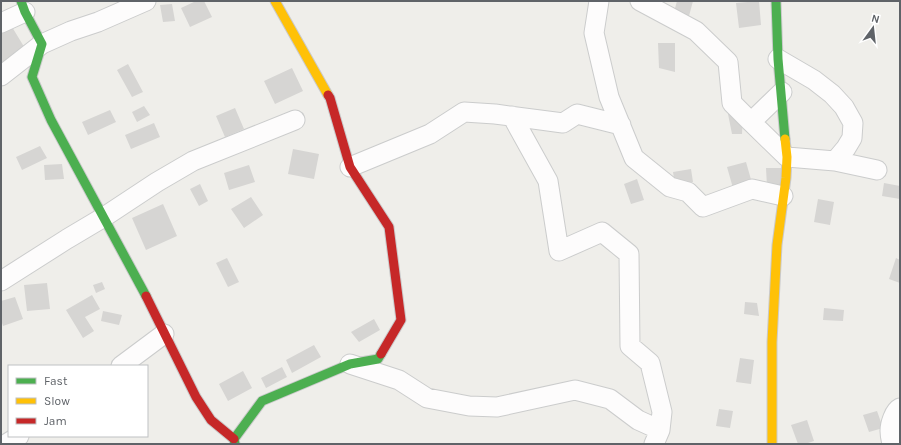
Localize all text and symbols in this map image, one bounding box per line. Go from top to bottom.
north arrow [853,8,893,48]
text: N [870,12,881,26]
legend [8,365,148,437]
text: Fast [44,374,68,388]
text: Slow [44,394,70,408]
text: Jam [44,414,67,428]

